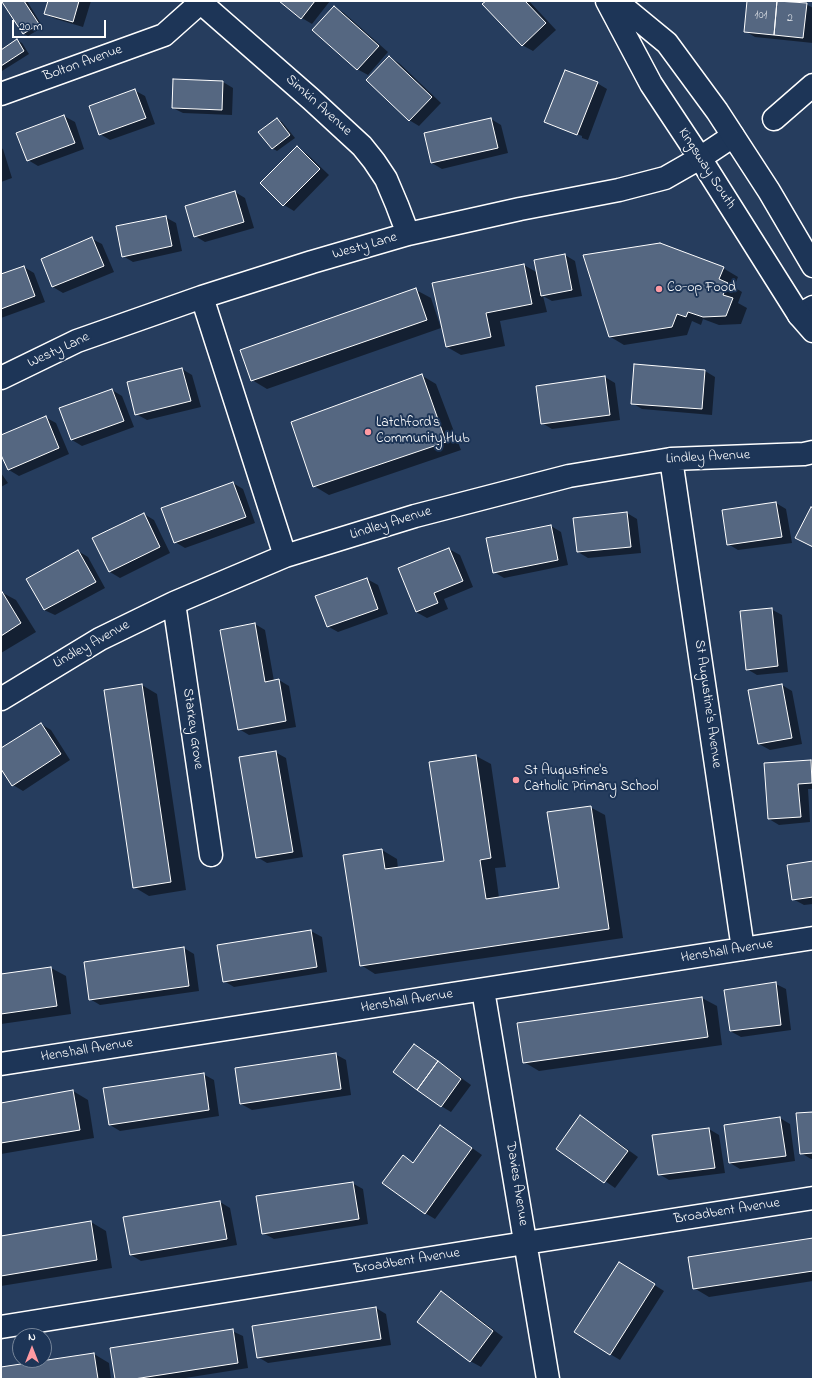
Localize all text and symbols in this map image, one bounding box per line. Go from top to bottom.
house number: 101 [755,9,767,23]
scale bar [14,12,108,38]
house number: 2 [787,12,793,26]
text: 20 m [19,18,42,36]
street label: Bolton Avenue [41,42,125,86]
street label: Simkin Avenue [281,72,355,140]
street label: Kingsway South [674,125,738,213]
street label: Westy Lane [331,230,399,264]
place label: Co-op Food [667,281,736,297]
marker: Co-op Food [654,284,664,294]
street label: Westy Lane [25,329,93,373]
place label: Latchford's Community Hub [376,416,470,448]
marker: Latchford's Community Hub [363,427,373,437]
street label: Lindley Avenue [665,447,751,469]
street label: Lindley Avenue [348,504,434,544]
street label: Lindley Avenue [51,617,133,673]
street label: St Augustine's Avenue [690,639,724,769]
street label: Starkey Grove [178,687,206,771]
place label: St Augustine's Catholic Primary School [524,764,659,796]
marker: St Augustine's Catholic Primary School [511,775,521,785]
street label: Henshall Avenue [680,936,774,968]
street label: Henshall Avenue [360,986,454,1018]
street label: Henshall Avenue [40,1035,134,1067]
street label: Davies Avenue [501,1141,531,1227]
street label: Broadbent Avenue [673,1195,781,1229]
street label: Broadbent Avenue [353,1245,461,1279]
north arrow [12,1328,52,1368]
text: N [28,1329,36,1345]

